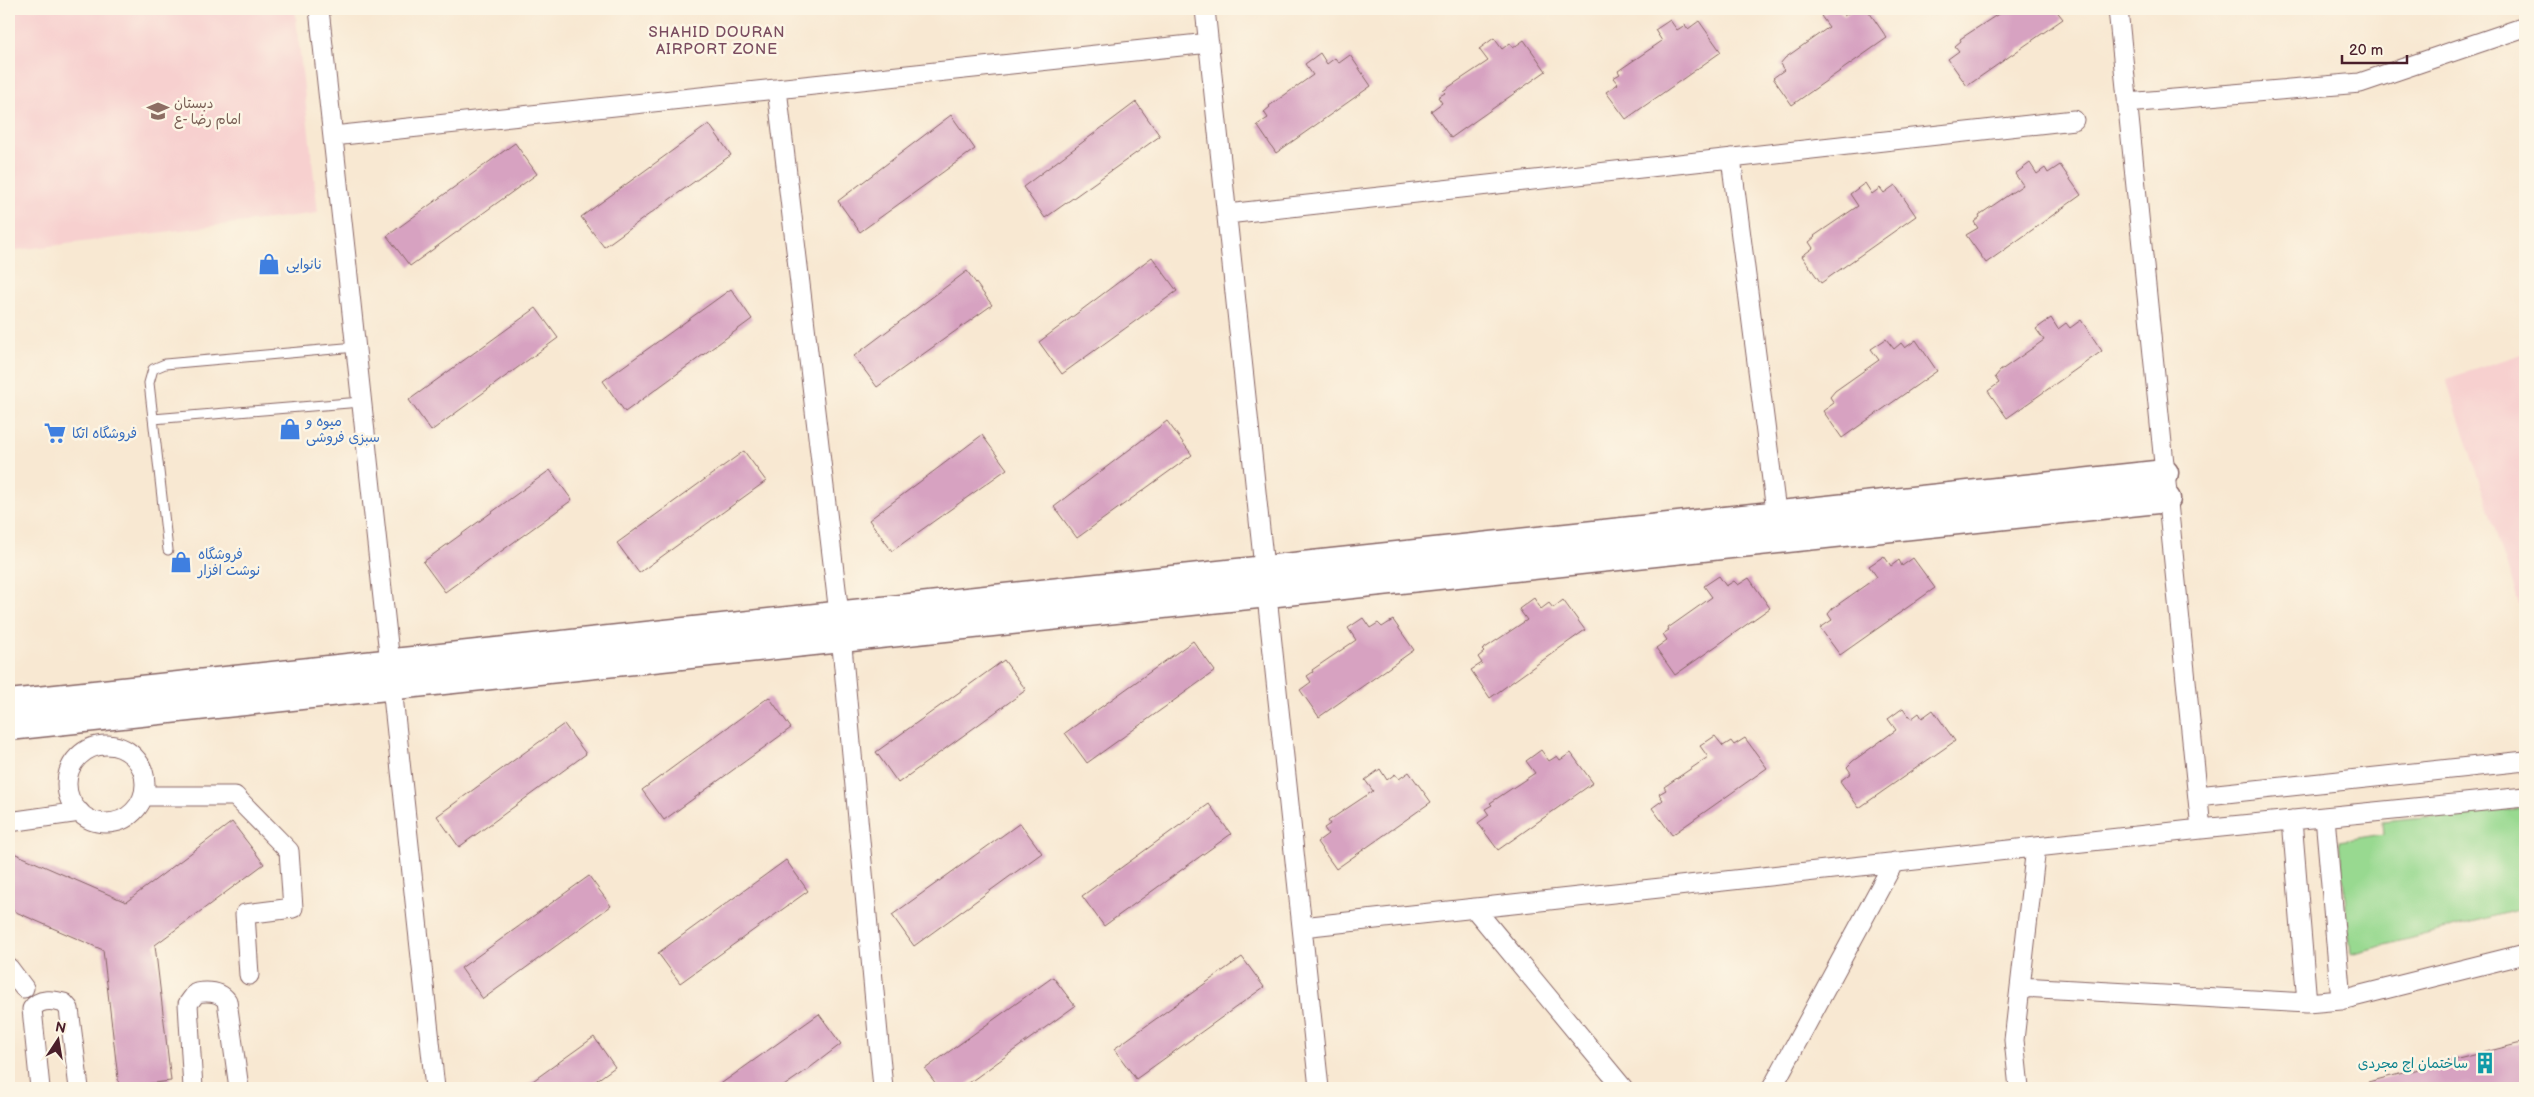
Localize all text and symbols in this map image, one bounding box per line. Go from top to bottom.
district label: SHAHID DOURAN AIRPORT ZONE [648,23,786,59]
scale bar [2342,32,2406,64]
text: 20 m [2349,41,2383,60]
place label: دبستان امام رضا -ع [174,95,241,130]
school or university icon: دبستان امام رضا -ع [145,98,171,124]
shop icon: نانوایی [256,251,282,277]
place label: نانوایی [286,256,322,273]
place label: میوه و سبزی فروشی [305,413,380,446]
shop icon: میوه و سبزی فروشی [277,416,303,442]
supermarket icon: فروشگاه اتکا [42,420,68,446]
place label: فروشگاه اتکا [72,425,137,442]
place label: فروشگاه نوشت افزار [197,546,260,579]
shop icon: فروشگاه نوشت افزار [168,549,194,575]
north arrow [32,1014,82,1064]
text: N [54,1018,68,1037]
building icon: ساختمان اچ مجردی [2472,1050,2498,1076]
place label: ساختمان اچ مجردی [2358,1055,2468,1073]

